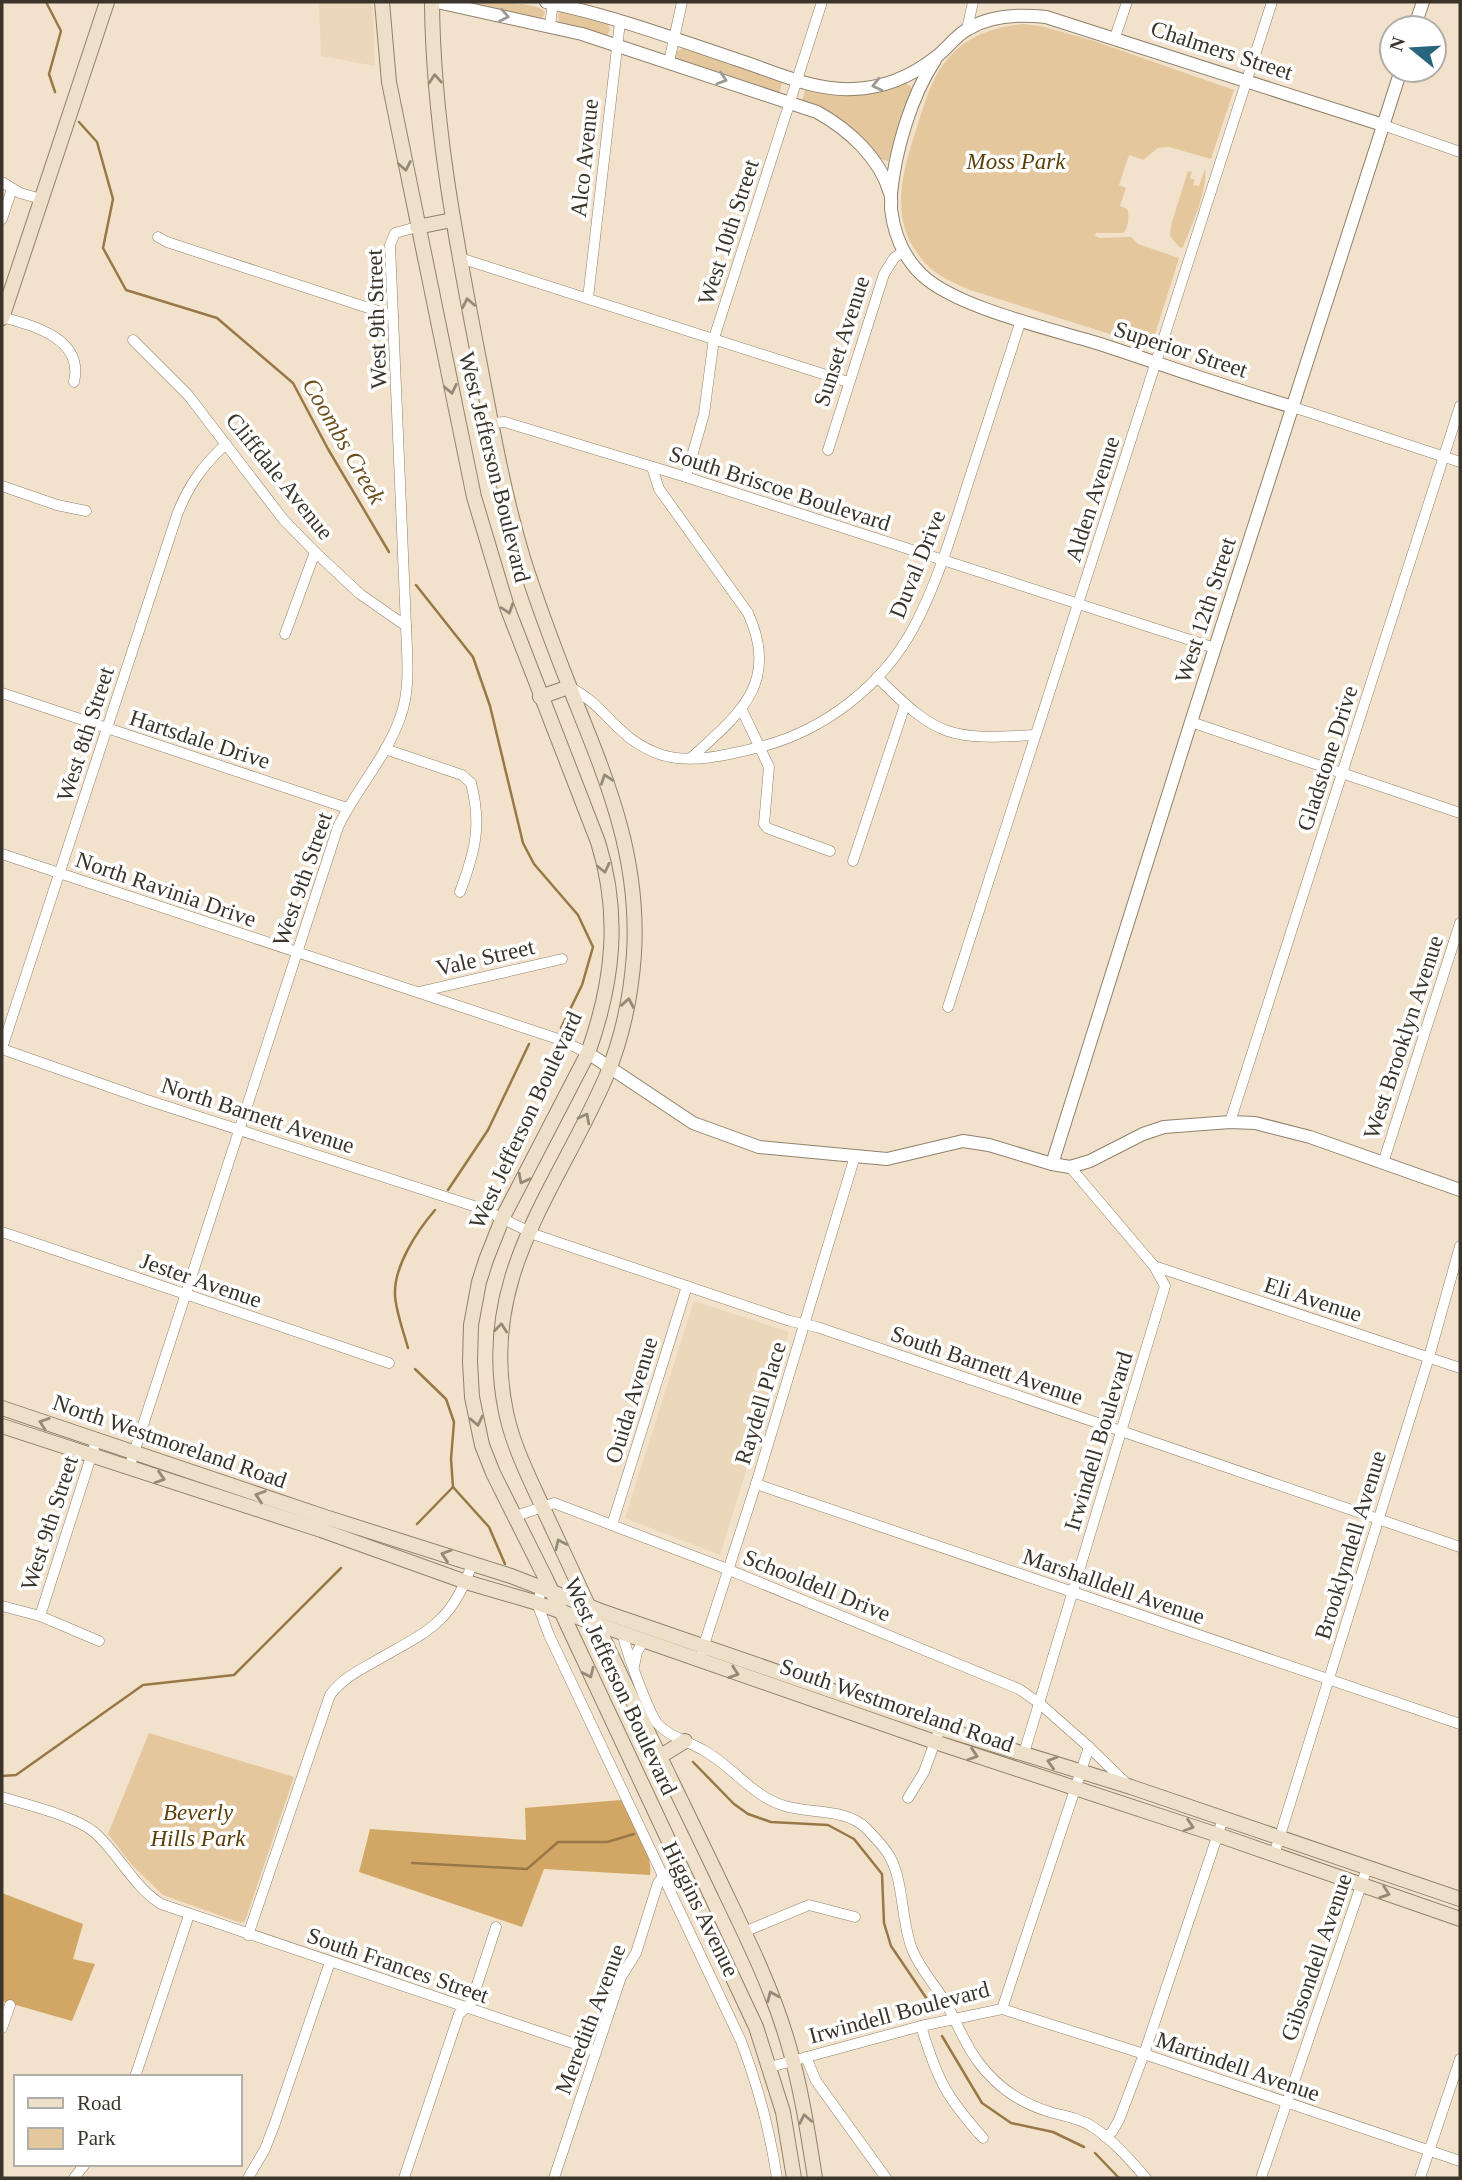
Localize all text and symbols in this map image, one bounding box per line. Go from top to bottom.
one-way arrow [498,8,510,23]
north arrow [1378,14,1448,84]
street label: Chalmers Street [1148,16,1296,85]
text: N [1385,34,1409,54]
one-way arrow [716,71,728,85]
one-way arrow [428,73,443,84]
one-way arrow [871,77,883,92]
street label: Alco Avenue [566,98,603,219]
park label: Moss Park [965,149,1066,174]
street label: West 10th Street [693,156,764,308]
one-way arrow [396,160,411,172]
street label: West 9th Street [362,248,391,389]
street label: Sunset Avenue [809,273,874,410]
one-way arrow [462,297,477,309]
street label: Superior Street [1111,316,1251,383]
street label: West Jefferson Boulevard [454,349,535,585]
water label: Coombs Creek [297,373,391,509]
one-way arrow [443,383,458,395]
street label: Cliffdale Avenue [221,408,338,545]
street label: Alden Avenue [1060,433,1125,565]
street label: South Briscoe Boulevard [666,441,894,536]
street label: Duval Drive [884,507,950,622]
street label: West 12th Street [1170,534,1241,686]
one-way arrow [500,602,514,615]
street label: West 8th Street [52,663,119,805]
street label: Gladstone Drive [1292,682,1363,834]
street label: Hartsdale Drive [126,705,273,774]
one-way arrow [600,774,614,786]
street label: West 9th Street [268,808,337,949]
street label: North Ravinia Drive [72,847,259,932]
one-way arrow [596,862,611,874]
street label: West Brooklyn Avenue [1359,932,1448,1142]
street label: Vale Street [433,934,537,981]
one-way arrow [619,997,634,1009]
street label: West Jefferson Boulevard [464,1007,587,1233]
street label: North Barnett Avenue [158,1072,357,1158]
one-way arrow [577,1113,591,1126]
one-way arrow [517,1172,531,1184]
street label: Jester Avenue [137,1248,265,1313]
street label: Eli Avenue [1261,1272,1365,1327]
street label: South Barnett Avenue [888,1321,1086,1410]
one-way arrow [494,1322,509,1334]
street label: Ouida Avenue [600,1334,663,1466]
street label: Raydell Place [730,1339,791,1468]
street label: Irwindell Boulevard [1059,1348,1138,1534]
street label: North Westmoreland Road [50,1390,290,1493]
one-way arrow [469,1415,484,1427]
one-way arrow [39,1417,51,1431]
street label: Brooklyndell Avenue [1310,1448,1391,1642]
street label: West 9th Street [16,1452,83,1594]
one-way arrow [153,1470,165,1484]
one-way arrow [254,1489,266,1504]
one-way arrow [554,1539,568,1551]
street label: Marshalldell Avenue [1020,1544,1208,1629]
street label: Schooldell Drive [740,1545,894,1626]
one-way arrow [440,1549,452,1564]
street label: West Jefferson Boulevard [559,1574,682,1799]
street label: South Westmoreland Road [777,1654,1017,1757]
one-way arrow [727,1665,740,1679]
one-way arrow [581,1666,595,1678]
one-way arrow [966,1747,978,1761]
one-way arrow [1047,1756,1059,1771]
park label: Beverly Hills Park [149,1800,246,1851]
one-way arrow [1182,1818,1194,1832]
street label: Higgins Avenue [657,1838,744,1981]
street label: Gibsondell Avenue [1276,1870,1357,2044]
one-way arrow [1378,1885,1391,1899]
street label: South Frances Street [304,1923,492,2008]
street label: Meredith Avenue [550,1941,631,2098]
street label: Irwindell Boulevard [806,1976,993,2049]
one-way arrow [766,1990,780,2002]
street label: Martindell Avenue [1153,2027,1323,2106]
legend [14,2075,242,2166]
text: Road [77,2091,122,2115]
one-way arrow [798,2113,813,2125]
text: Park [77,2126,116,2150]

